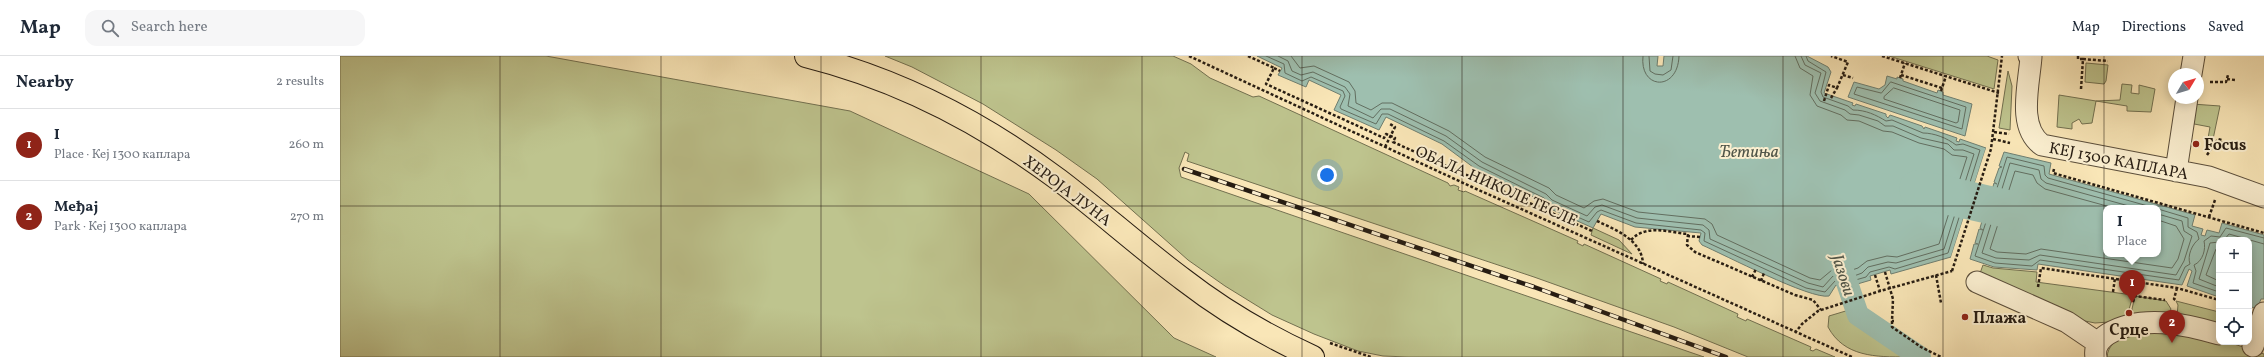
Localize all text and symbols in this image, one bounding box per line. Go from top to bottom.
search box [85,10,365,46]
text: Map [20,15,61,41]
icon: search [99,17,121,39]
text: Search here [131,17,208,38]
text: Map [2072,18,2100,37]
text: Directions [2122,18,2186,37]
text: Saved [2208,18,2244,37]
north arrow [2168,68,2204,104]
text: Nearby [16,71,74,94]
text: 2 results [276,73,324,91]
text: I [54,125,60,146]
place label: Focus [2204,135,2246,157]
text: 1 [26,136,32,154]
text: 260 m [289,136,324,154]
street label: КЕЈ 1300 КАПЛАРА [2047,138,2190,186]
marker: Focus [2191,139,2201,149]
street label: ОБАЛА НИКОЛЕ ТЕСЛЕ [1411,141,1581,233]
water label: Ђетиња [1719,141,1779,164]
text: Place · Кеј 1300 каплара [54,146,190,164]
street label: ХЕРОЈА ЛУНА [1018,151,1116,232]
your location [1317,165,1337,185]
text: Међај [54,197,98,218]
popup [2103,205,2161,257]
text: 2 [26,208,32,226]
text: 270 m [290,208,324,226]
text: I [2117,212,2123,233]
text: Park · Кеј 1300 каплара [54,218,187,236]
text: Place [2117,233,2147,251]
map controls [2216,237,2252,345]
button: + [2216,237,2252,273]
water label: Јазови [1824,250,1860,300]
pin: 1 [2119,270,2145,303]
button: − [2216,273,2252,309]
place label: Плажа [1973,308,2026,330]
marker: Срце [2124,308,2134,318]
button: locate [2216,309,2252,345]
pin: 2 [2159,310,2185,343]
marker: Плажа [1960,312,1970,322]
place label: Срце [2109,320,2149,342]

